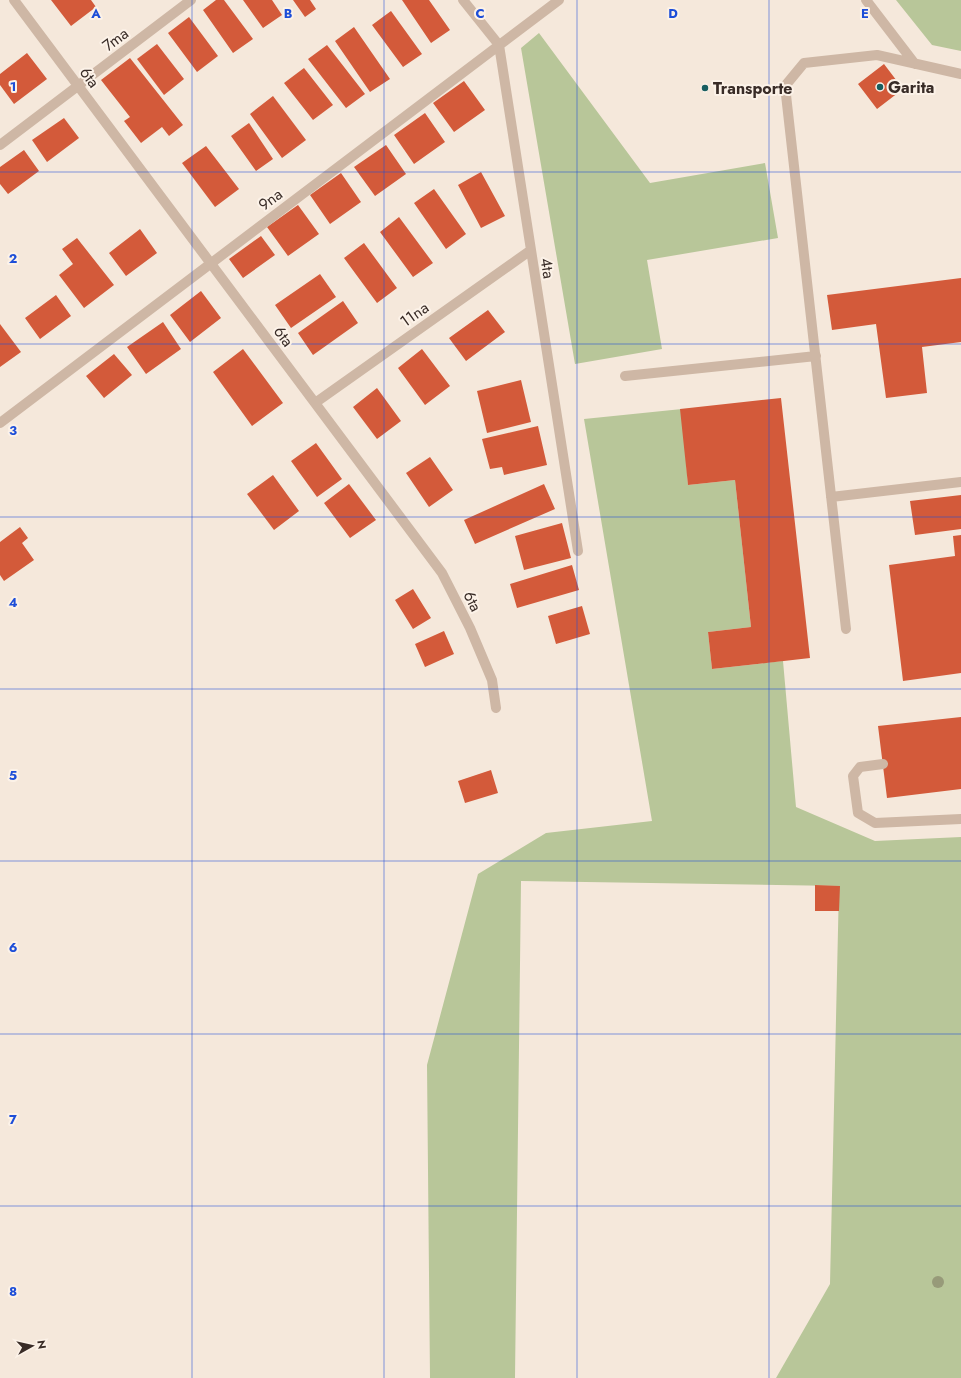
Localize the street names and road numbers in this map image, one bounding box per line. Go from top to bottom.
street label: 7ma [97,22,133,57]
street label: 6ta [74,62,105,93]
street label: 9na [253,183,287,216]
street label: 4ta [535,256,560,280]
street label: 11na [395,296,433,333]
street label: 6ta [268,321,299,352]
street label: 6ta [458,587,488,616]

